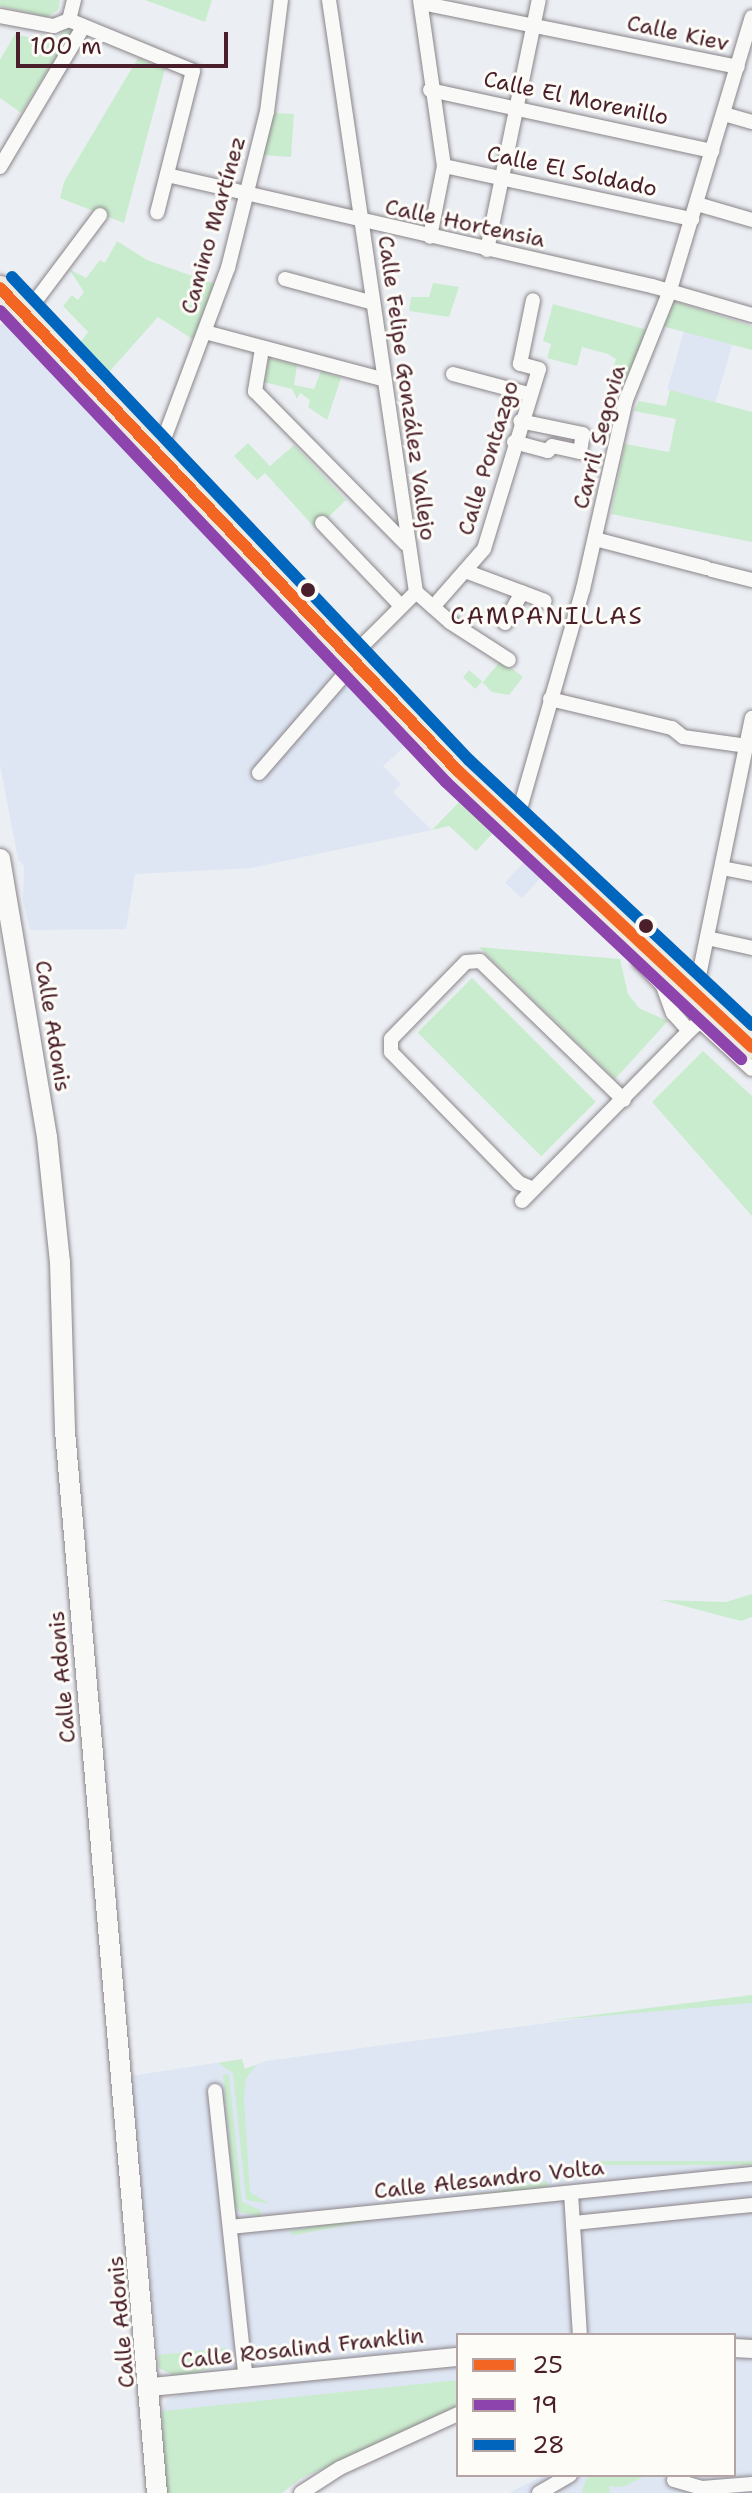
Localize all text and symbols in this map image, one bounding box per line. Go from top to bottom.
street label: Calle Kiev [625,9,731,57]
scale bar [20,16,232,66]
text: 100 m [30,30,102,62]
street label: Calle El Morenillo [481,66,671,130]
street label: Camino Martínez [175,133,251,317]
street label: Calle El Soldado [485,140,659,202]
street label: Calle Hortensia [383,193,547,253]
street label: Calle Felipe González Vallejo [373,234,441,542]
street label: Carril Segovia [567,362,631,512]
street label: Calle Pontazgo [452,378,524,538]
unlabelled marker [300,582,316,598]
district label: CAMPANILLAS [450,603,644,631]
unlabelled marker [638,918,654,934]
street label: Calle Adonis [30,958,76,1094]
street label: Calle Adonis [43,1610,81,1744]
street label: Calle Alesandro Volta [373,2154,605,2204]
street label: Calle Adonis [102,2255,140,2389]
street label: Calle Rosalind Franklin [179,2322,425,2374]
legend [456,2333,736,2477]
text: 25 [532,2349,563,2381]
text: 19 [532,2389,558,2421]
text: 28 [532,2429,565,2461]

